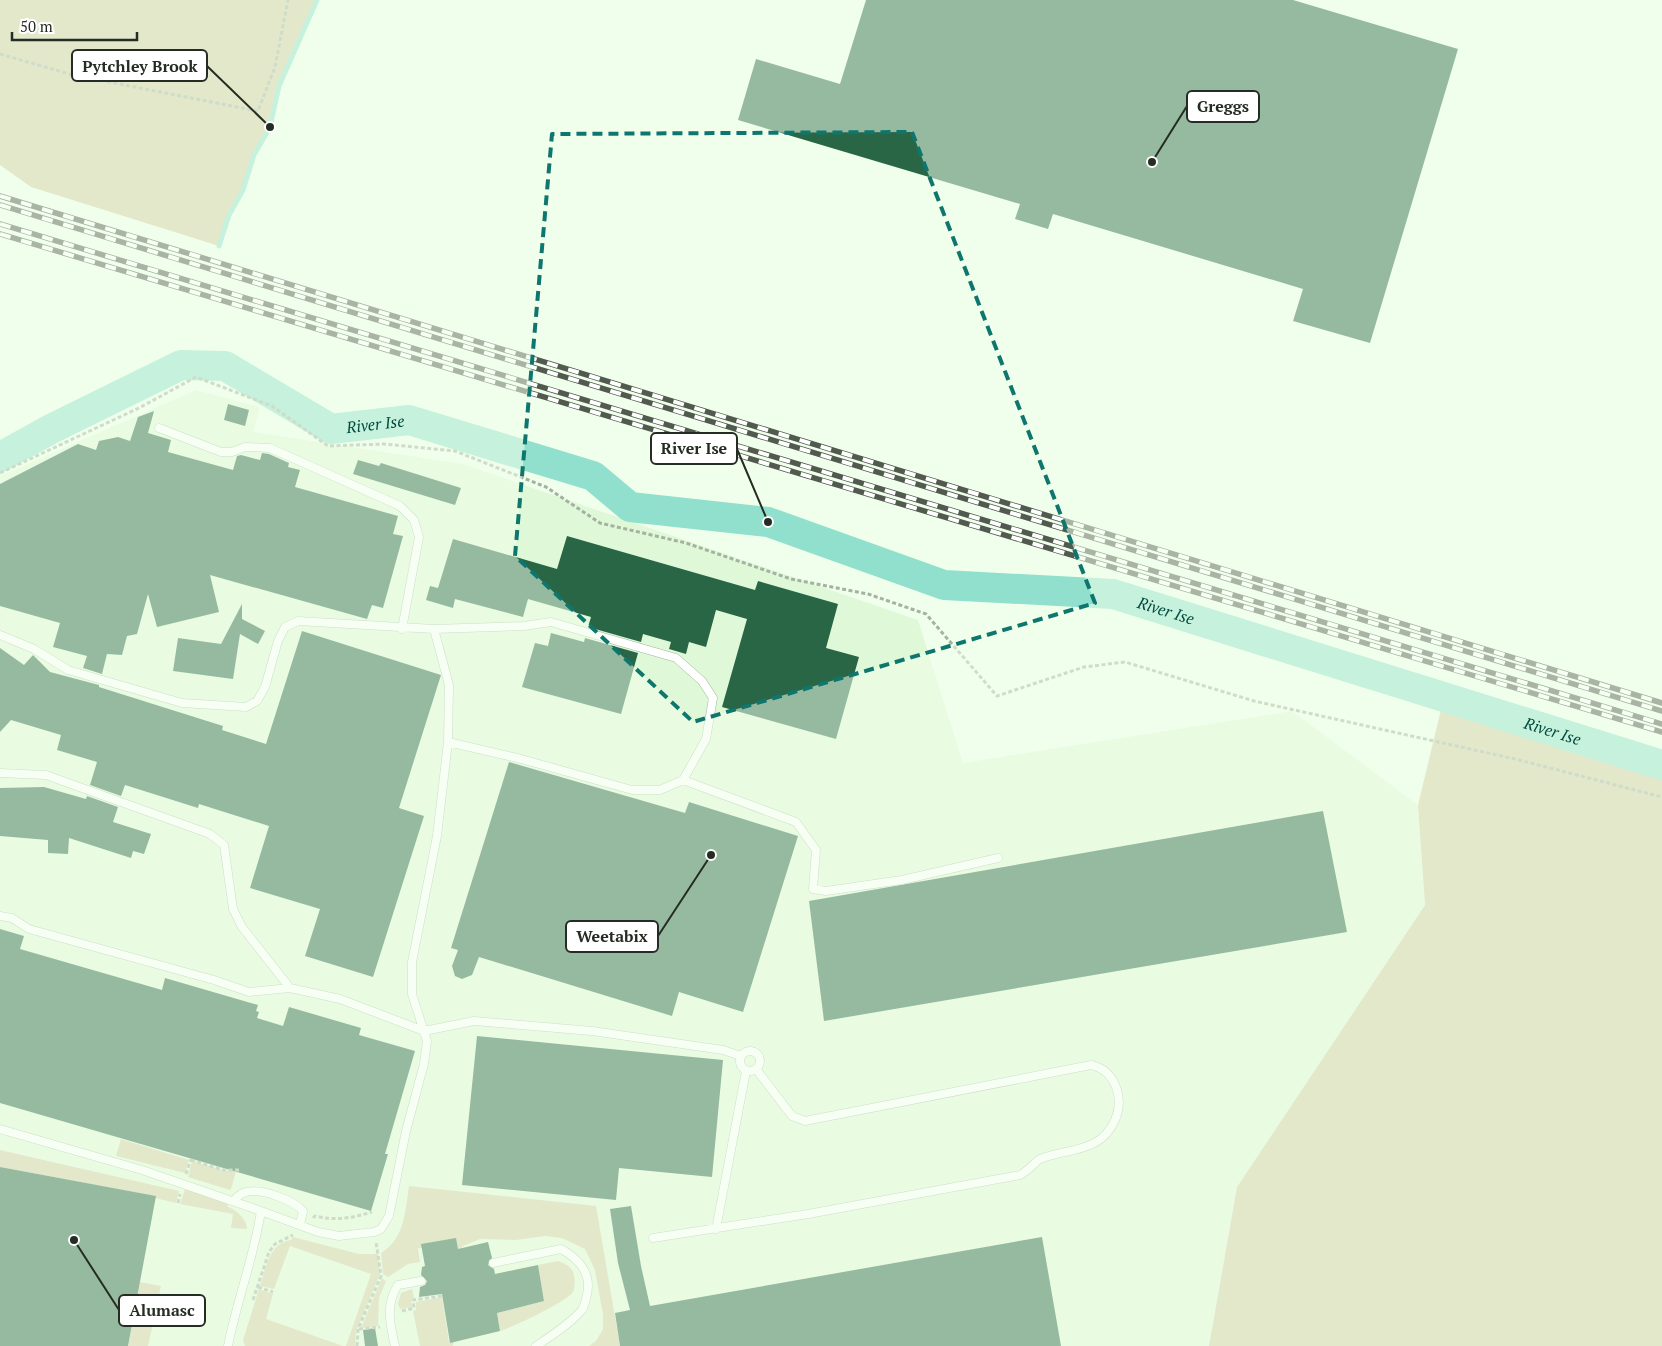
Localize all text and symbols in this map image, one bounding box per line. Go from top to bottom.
scale bar [12,10,138,42]
text: 50 m [20,16,53,36]
callout: Pytchley Brook [72,50,207,81]
text: Pytchley Brook [82,55,198,77]
callout: Greggs [1187,91,1259,122]
text: Greggs [1197,95,1249,117]
water label: River Ise [344,410,405,438]
callout: River Ise [651,433,737,464]
text: River Ise [661,437,728,459]
water label: River Ise [1134,591,1197,630]
water label: River Ise [1521,711,1584,750]
callout: Weetabix [566,921,658,952]
text: Weetabix [576,925,648,947]
callout: Alumasc [119,1295,205,1326]
text: Alumasc [129,1299,195,1321]

